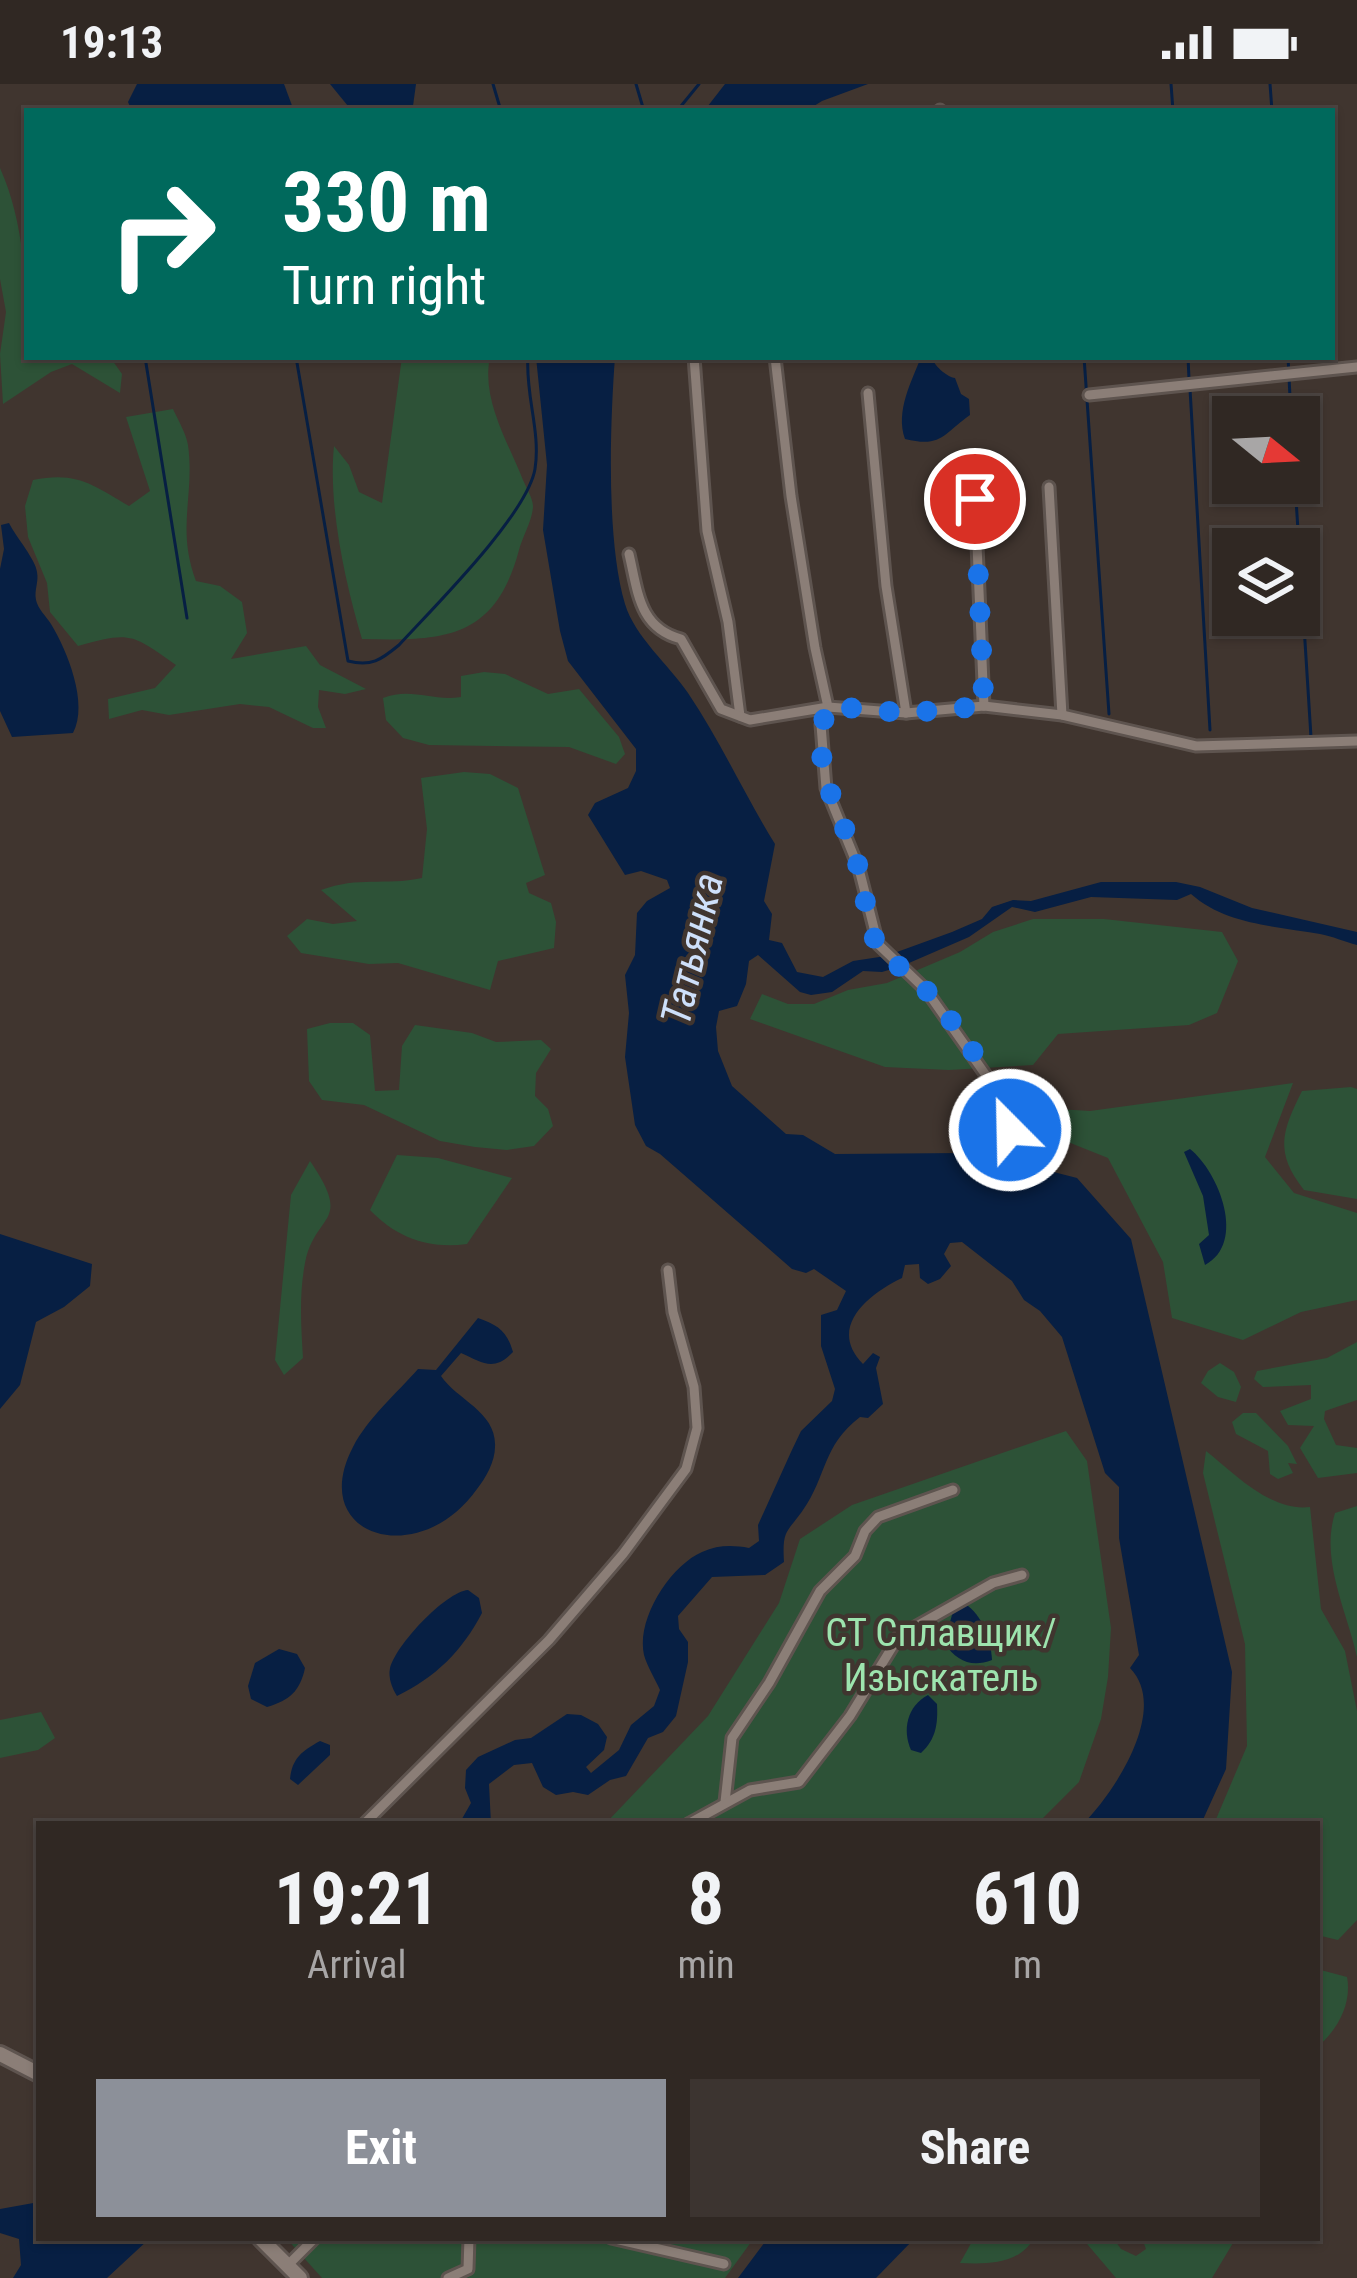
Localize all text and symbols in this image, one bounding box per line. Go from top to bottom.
text: 19:13 [60,16,163,69]
text: 330 m [282,153,491,252]
icon: right [84,156,240,312]
text: Turn right [282,254,486,317]
north arrow [1212,396,1320,504]
map controls [1212,396,1320,636]
pin [924,448,1026,550]
icon: arrive [942,466,1008,532]
button: layers [1212,528,1320,636]
water label: Татьянка [651,868,733,1030]
position arrow [947,1067,1073,1193]
park label: СТ Сплавщик/ Изыскатель [825,1610,1057,1701]
text: 19:21 [274,1857,439,1942]
text: 8 [688,1857,724,1942]
text: 610 [973,1857,1082,1942]
text: Arrival [307,1942,406,1988]
text: min [677,1942,735,1988]
text: m [1013,1942,1042,1988]
button: Exit [96,2079,666,2217]
button: Share [690,2079,1260,2217]

